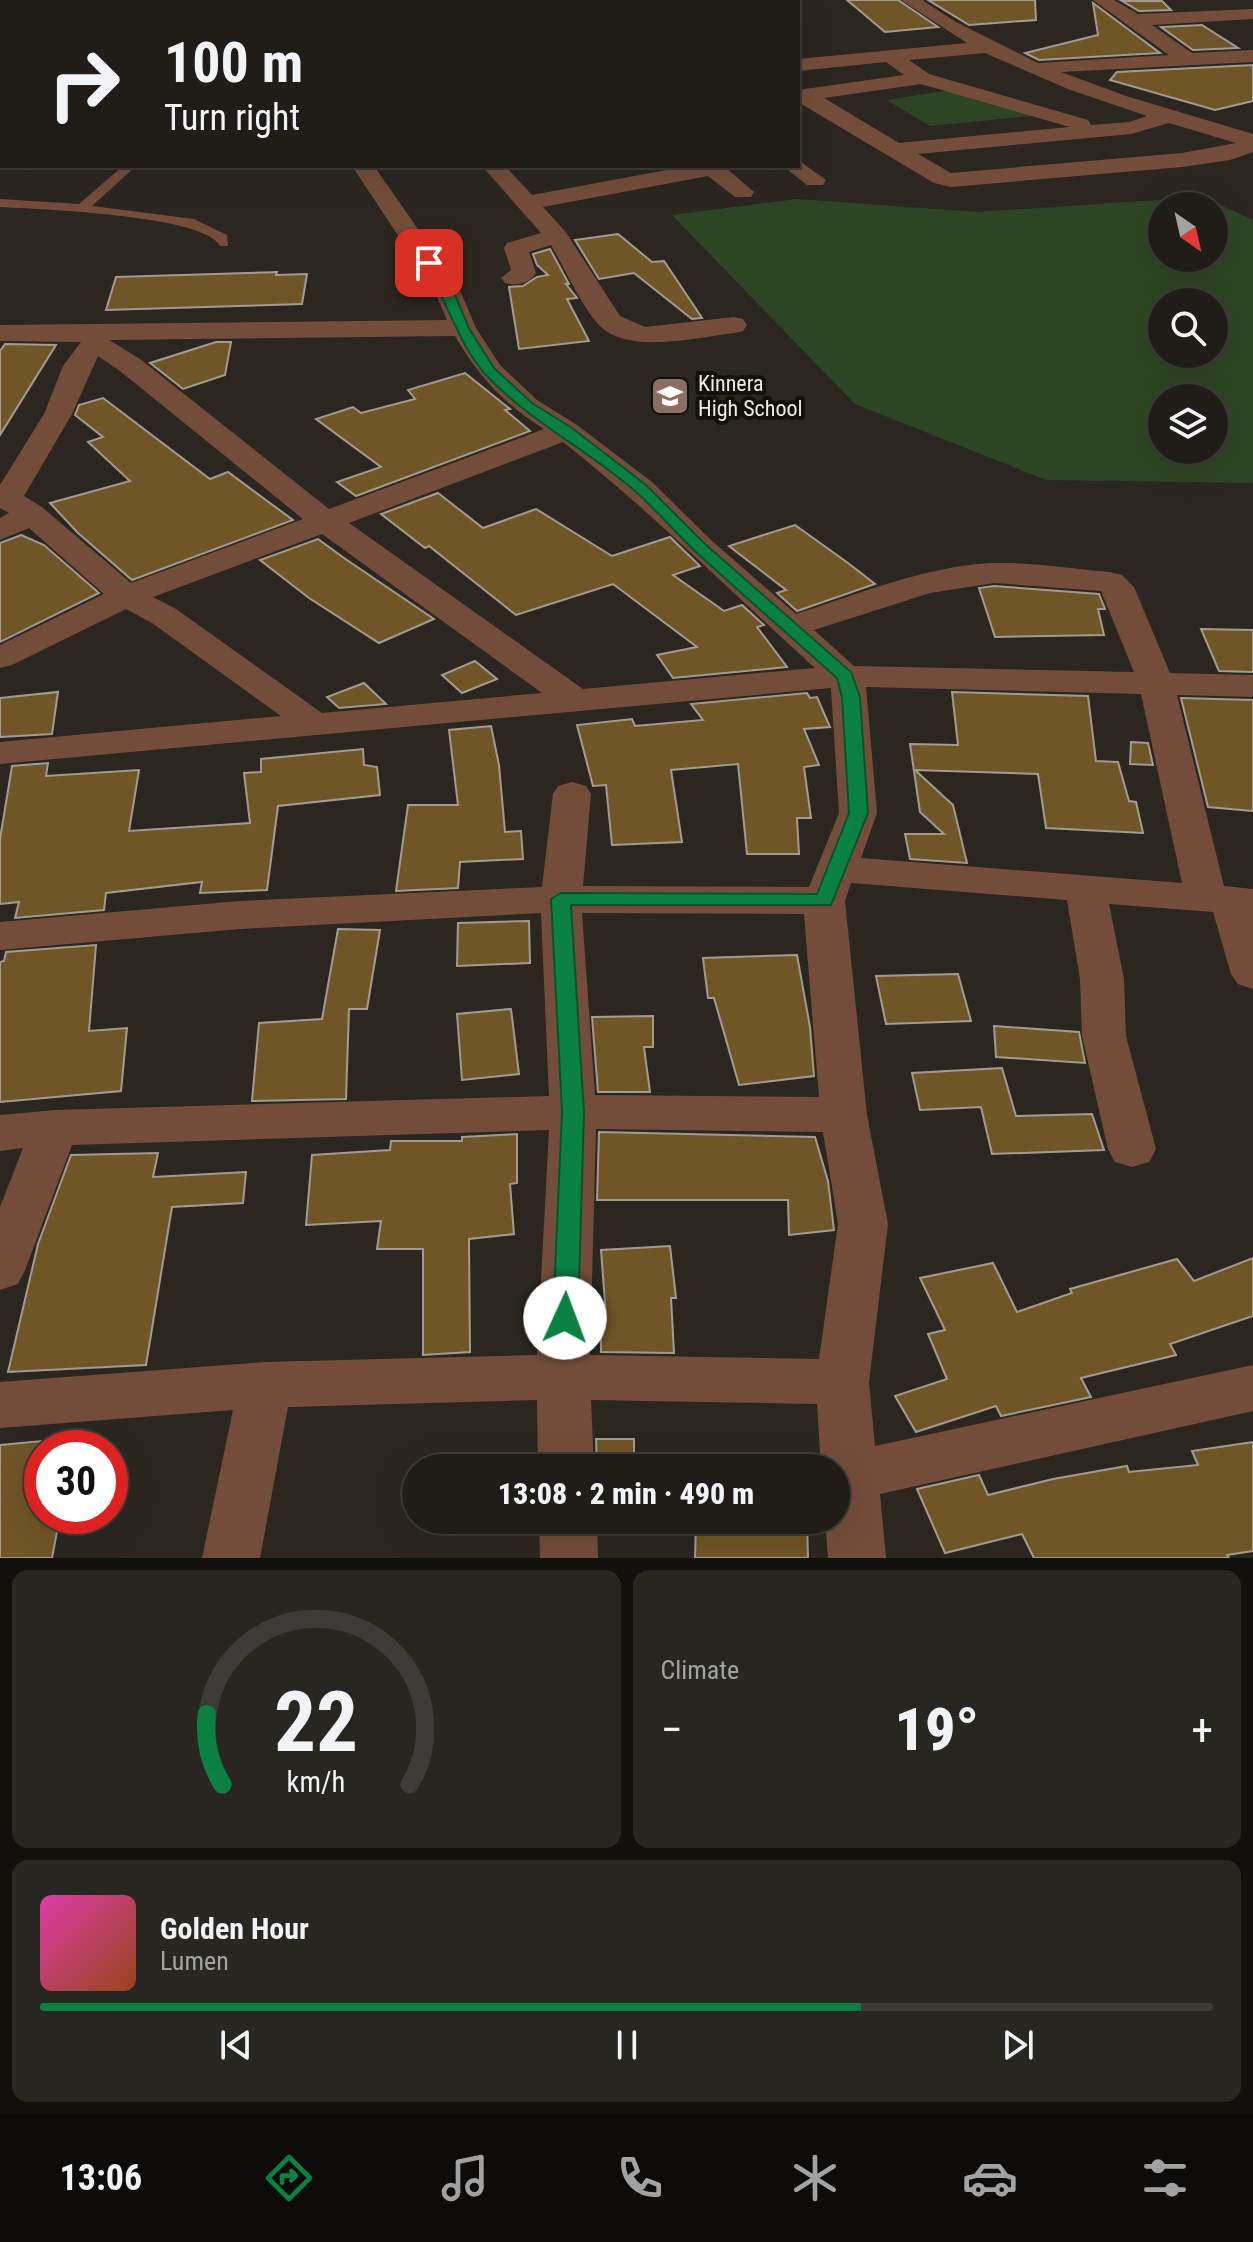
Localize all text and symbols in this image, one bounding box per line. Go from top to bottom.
text: 100 m [164,30,303,96]
icon: right [32,32,136,136]
text: Turn right [164,97,300,139]
north arrow [1148,192,1228,272]
map controls [1148,192,1228,464]
pin [395,229,463,297]
icon: arrive [407,241,451,285]
button: search [1148,288,1228,368]
place label: Kinnera High School [698,371,803,421]
school or university icon: Kinnera High School [649,375,691,417]
button: layers [1148,384,1228,464]
position arrow [523,1276,607,1360]
speed limit sign: 30 [24,1430,128,1534]
text: 13:08 · 2 min · 490 m [498,1476,754,1511]
text: Climate [661,1655,739,1685]
text: 22 [274,1674,358,1771]
text: 19° [895,1694,979,1765]
text: − [661,1704,683,1756]
text: + [1191,1704,1213,1756]
text: km/h [287,1765,346,1799]
text: Golden Hour [160,1911,309,1946]
text: Lumen [160,1946,229,1976]
icon: previous [214,2023,258,2067]
icon: pause [605,2023,649,2067]
icon: next [996,2023,1040,2067]
icon: directions [261,2150,317,2206]
icon: music [437,2150,493,2206]
icon: phone [612,2150,668,2206]
icon: climate [787,2150,843,2206]
icon: car [962,2150,1018,2206]
icon: filters [1137,2150,1193,2206]
text: 13:06 [60,2157,142,2199]

